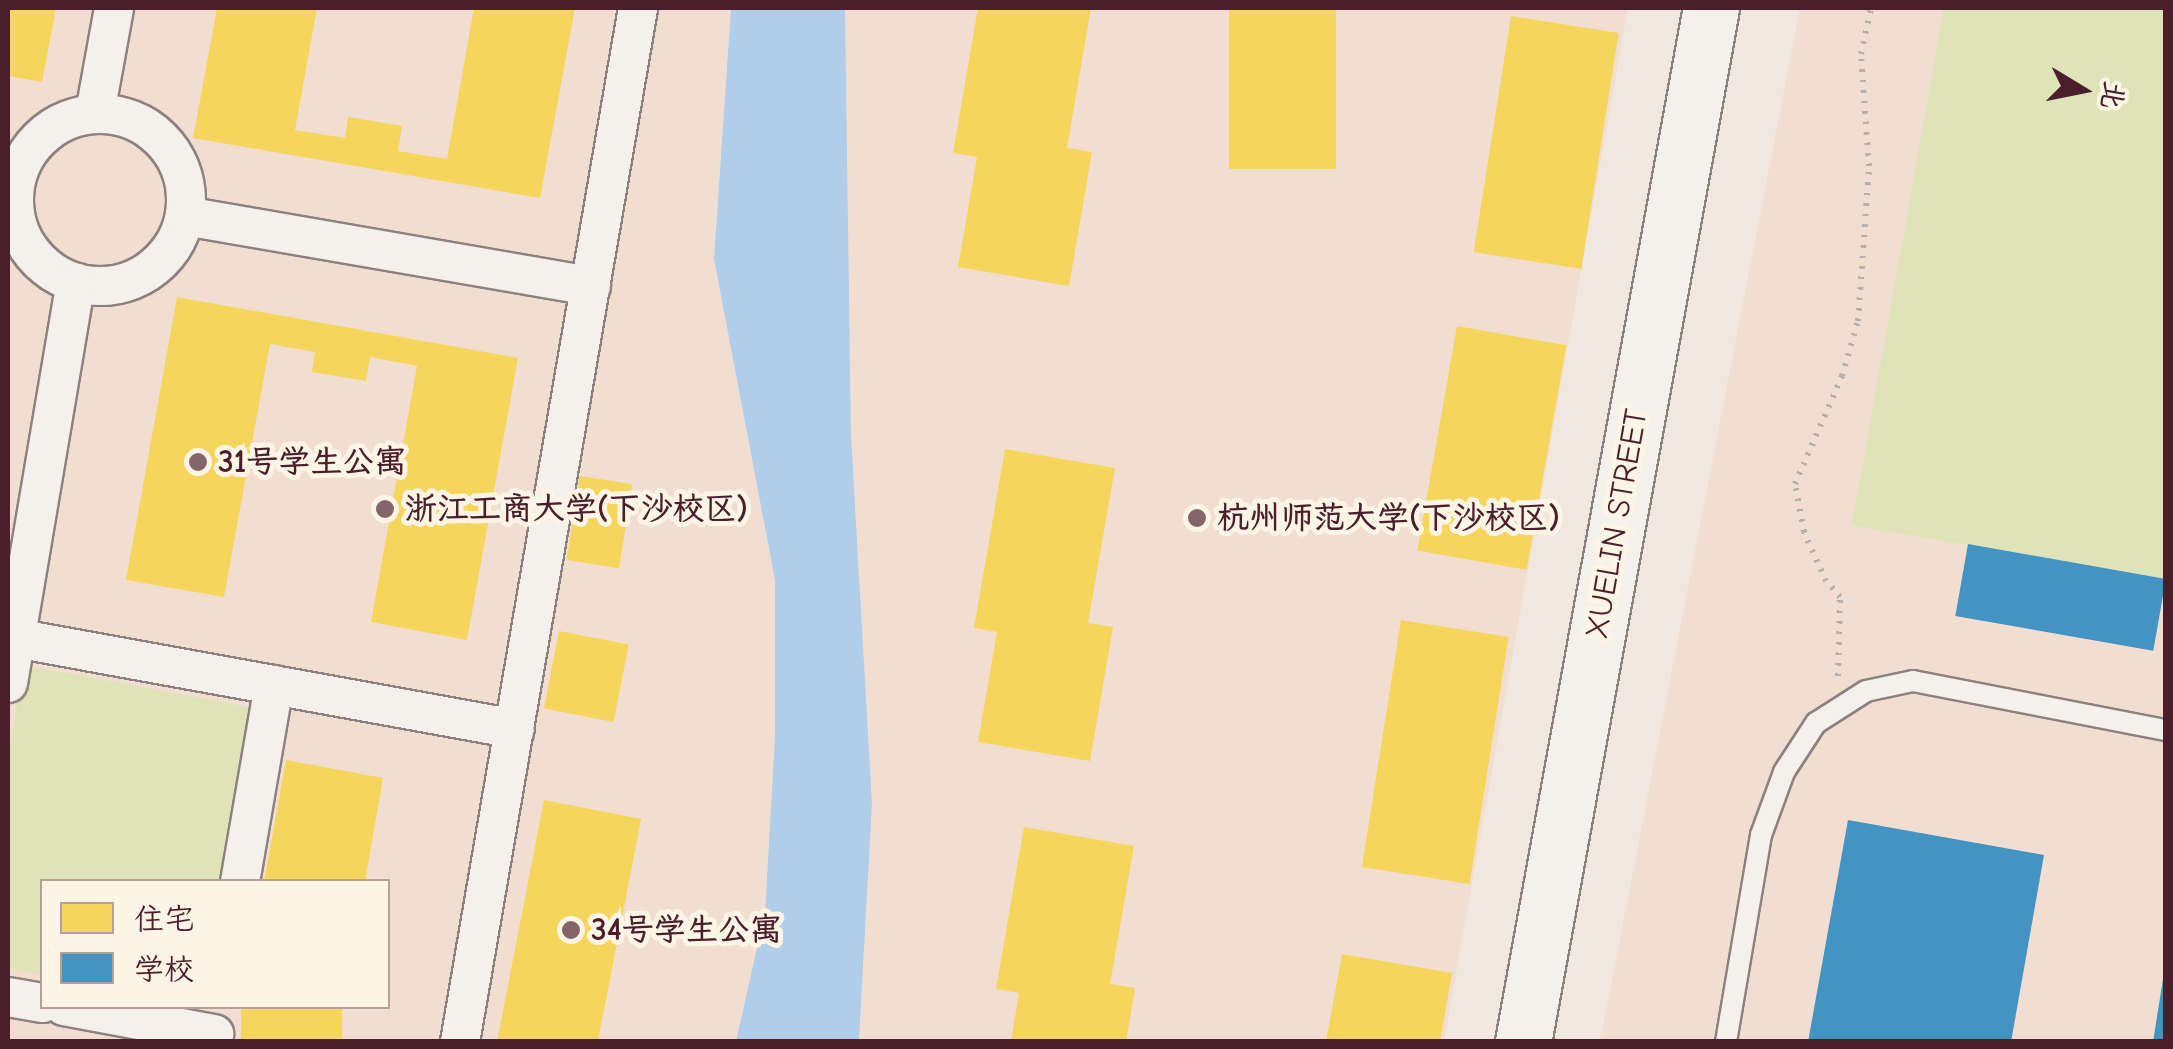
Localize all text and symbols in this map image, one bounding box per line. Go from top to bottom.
north arrow [2033,40,2133,140]
text: 北 [2094,79,2131,112]
street label: XUELIN STREET [1578,406,1656,642]
place label: 31号学生公寓 [218,443,406,481]
marker: 31号学生公寓 [187,451,209,473]
place label: 浙江工商大学(下沙校区) [405,490,748,528]
marker: 浙江工商大学(下沙校区) [374,498,396,520]
place label: 杭州师范大学(下沙校区) [1217,499,1560,537]
marker: 杭州师范大学(下沙校区) [1186,507,1208,529]
legend [40,879,390,1009]
text: 住宅 [134,902,194,937]
place label: 34号学生公寓 [591,911,782,949]
marker: 34号学生公寓 [560,919,582,941]
text: 学校 [134,952,194,987]

